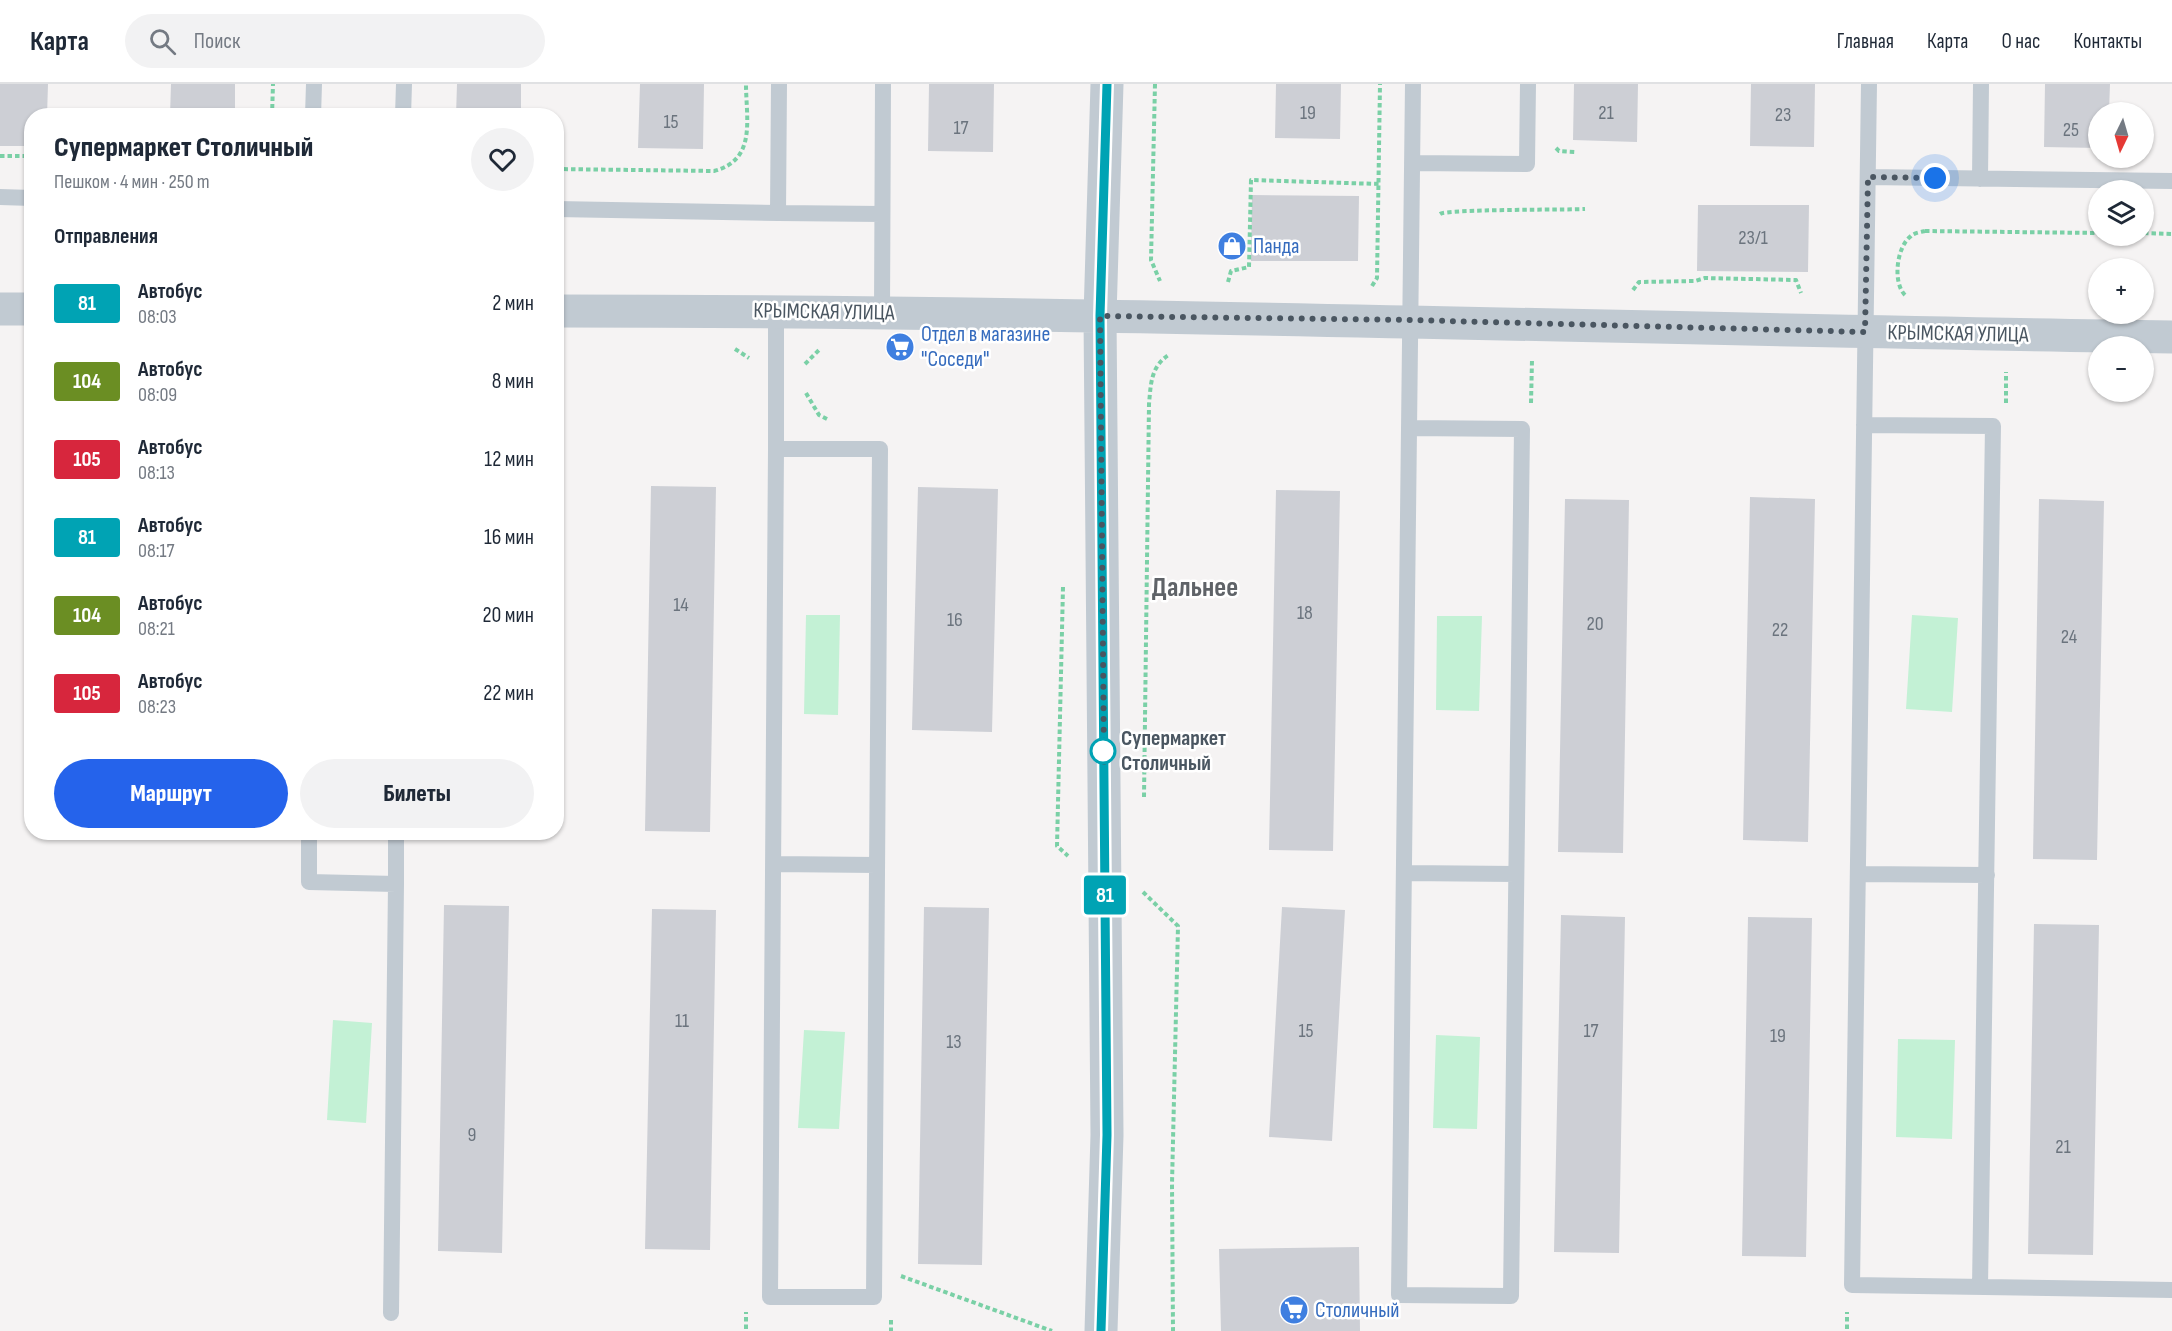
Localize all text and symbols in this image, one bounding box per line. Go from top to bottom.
search box [125,14,545,68]
text: Карта [30,25,89,58]
icon: search [146,25,179,58]
text: Поиск [194,28,240,55]
text: Главная [1837,29,1894,54]
text: Карта [1927,29,1968,54]
text: О нас [2001,29,2040,54]
text: Контакты [2073,29,2142,54]
house number: 19 [1300,101,1316,125]
house number: 21 [1598,101,1614,125]
north arrow [2088,102,2154,168]
map controls [2088,102,2154,402]
house number: 23 [1775,103,1791,127]
house number: 15 [663,110,679,134]
house number: 17 [954,116,968,140]
house number: 25 [2063,118,2079,142]
button: heart [471,128,534,191]
text: Супермаркет Столичный [54,131,313,164]
your location [1920,163,1950,193]
text: Пешком · 4 мин · 250 m [54,170,210,194]
button: layers [2088,180,2154,246]
text: Отправления [54,223,158,250]
house number: 23/1 [1738,226,1768,250]
shop icon: Панда [1216,230,1248,262]
place label: Панда [1253,233,1299,260]
button: + [2088,258,2154,324]
text: Автобус [138,278,203,305]
text: 2 мин [492,290,534,317]
text: 81 [78,291,96,316]
street label: КРЫМСКАЯ УЛИЦА [753,297,895,327]
text: 08:03 [138,305,177,329]
street label: КРЫМСКАЯ УЛИЦА [1887,319,2029,349]
place label: Отдел в магазине "Соседи" [921,321,1050,373]
supermarket icon: Отдел в магазине "Соседи" [884,331,916,363]
button: − [2088,336,2154,402]
text: Автобус [138,356,203,383]
text: 8 мин [492,368,534,395]
text: 104 [73,369,101,394]
text: 08:09 [138,383,177,407]
text: Автобус [138,434,203,461]
text: 12 мин [484,446,534,473]
text: 105 [73,447,101,472]
text: 08:13 [138,461,175,485]
text: Автобус [138,512,203,539]
text: 16 мин [484,524,534,551]
text: 81 [78,525,96,550]
text: 08:17 [138,539,174,563]
district label: Дальнее [1152,571,1238,604]
text: Автобус [138,590,203,617]
house number: 14 [673,593,689,617]
house number: 18 [1297,601,1313,625]
text: 20 мин [482,602,534,629]
text: 104 [73,603,101,628]
house number: 16 [947,608,963,632]
house number: 20 [1586,612,1604,636]
text: 08:21 [138,617,175,641]
house number: 22 [1772,618,1788,642]
house number: 24 [2061,625,2077,649]
text: Автобус [138,668,203,695]
text: 22 мин [483,680,534,707]
text: 105 [73,681,101,706]
text: 08:23 [138,695,176,719]
place label: Супермаркет Столичный [1121,725,1226,777]
marker: Супермаркет Столичный [1090,738,1116,764]
button: Маршрут [54,759,288,828]
button: Билеты [300,759,534,828]
line badge: 81 [1078,876,1132,914]
text: 81 [1096,883,1114,908]
house number: 11 [675,1009,689,1033]
house number: 15 [1298,1019,1314,1043]
house number: 17 [1584,1019,1598,1043]
house number: 19 [1770,1024,1786,1048]
house number: 13 [946,1030,962,1054]
house number: 9 [468,1123,476,1147]
house number: 21 [2055,1135,2071,1159]
supermarket icon: Столичный [1278,1294,1310,1326]
place label: Столичный [1315,1297,1400,1324]

